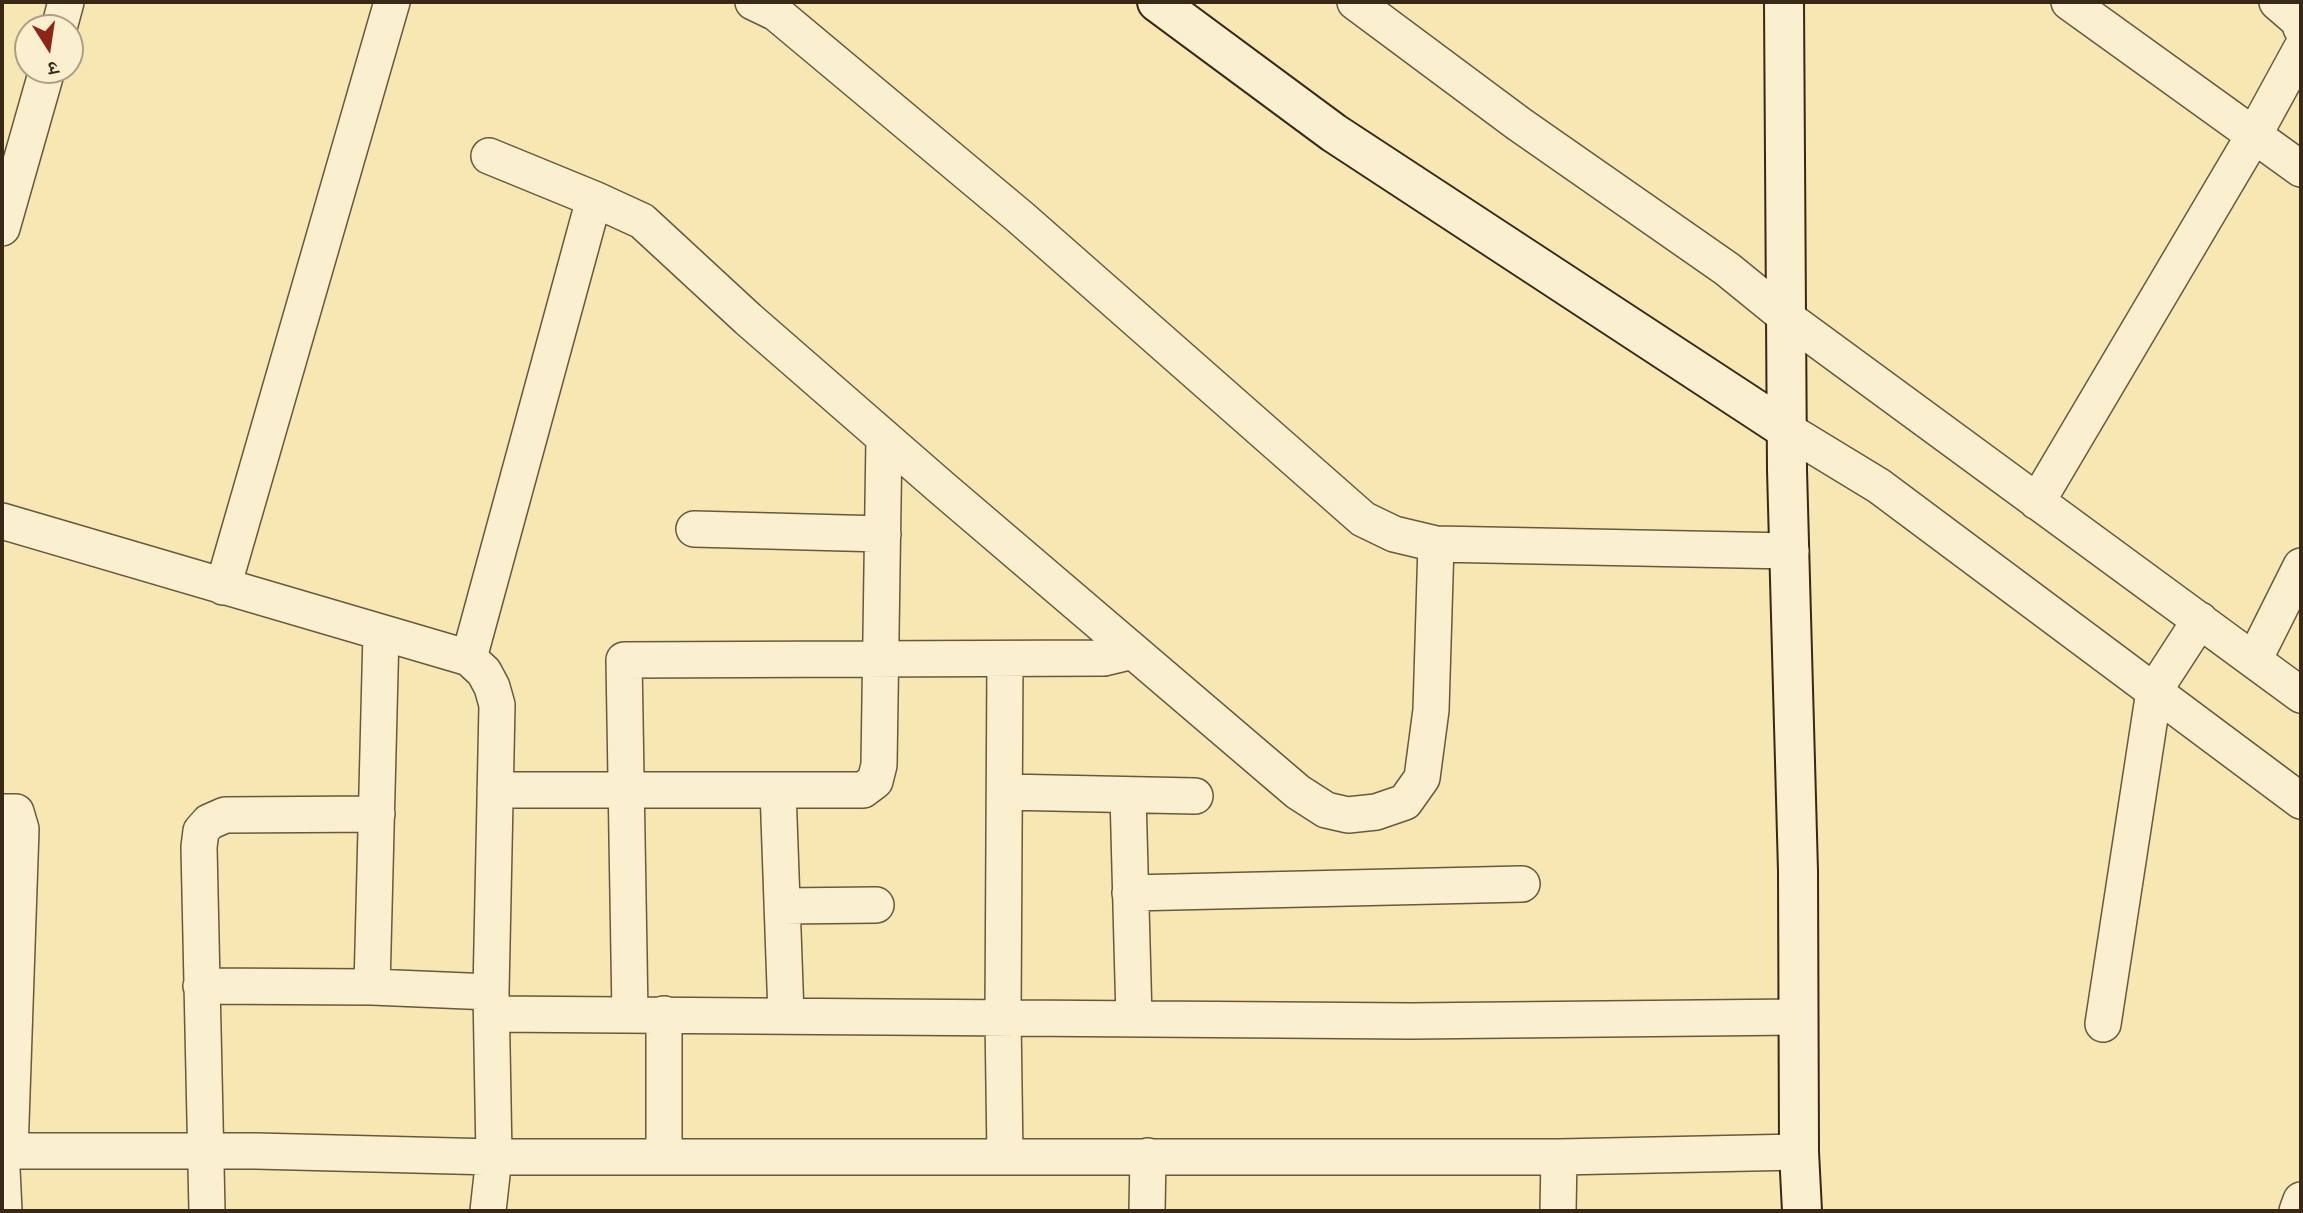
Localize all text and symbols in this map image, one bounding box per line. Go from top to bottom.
north arrow [14,14,84,84]
text: उ [46,55,60,81]

